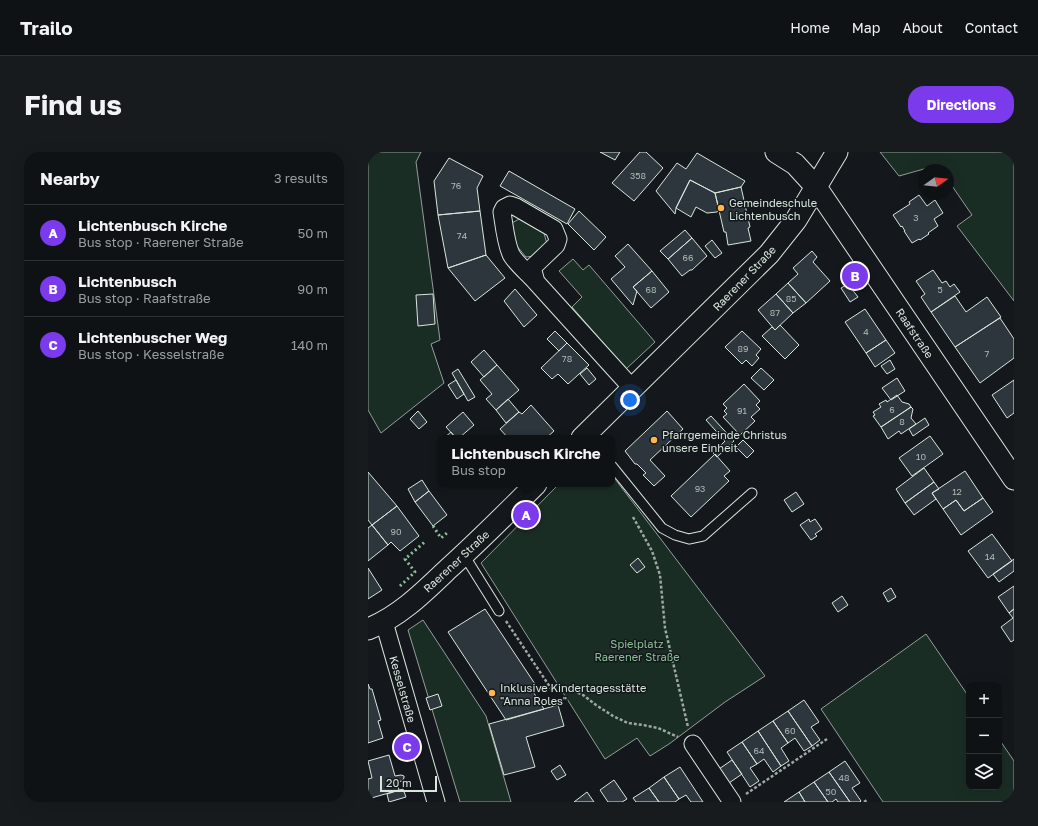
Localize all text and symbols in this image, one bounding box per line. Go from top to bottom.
text: Trailo [20,16,73,39]
text: Home [790,19,830,36]
text: Map [852,19,880,36]
text: About [902,19,943,36]
text: Contact [965,19,1018,36]
button: Directions [908,86,1014,123]
text: Find us [24,88,122,121]
north arrow [918,164,954,200]
text: Nearby [40,168,100,189]
text: 3 results [274,170,328,186]
house number: 358 [630,170,646,181]
house number: 76 [451,180,461,191]
place label: Gemeindeschule Lichtenbusch [729,196,817,222]
marker: Gemeindeschule Lichtenbusch [716,203,726,213]
house number: 3 [913,212,919,223]
text: Lichtenbusch Kirche [78,216,227,234]
text: A [48,225,58,241]
text: 50 m [298,225,328,241]
house number: 74 [457,230,468,241]
text: Bus stop · Raerener Straße [78,234,244,250]
street label: Raerener Straße [710,243,778,313]
house number: 66 [683,252,693,263]
pin: B [842,261,868,291]
text: Lichtenbusch [78,272,177,290]
text: B [48,281,58,297]
text: 90 m [297,281,328,297]
house number: 68 [646,284,656,295]
house number: 5 [937,284,943,295]
text: Bus stop · Raafstraße [78,290,211,306]
house number: 85 [786,293,796,304]
street label: Raafstraße [894,306,936,360]
house number: 87 [770,307,780,318]
house number: 4 [863,326,869,337]
text: Lichtenbuscher Weg [78,328,227,346]
text: C [48,337,58,353]
text: 140 m [291,337,328,353]
house number: 89 [738,343,748,354]
text: Bus stop · Kesselstraße [78,346,224,362]
house number: 7 [985,348,990,359]
house number: 78 [562,353,572,364]
your location [620,390,640,410]
house number: 6 [889,404,895,415]
house number: 91 [737,405,748,416]
house number: 8 [899,416,905,427]
place label: Pfarrgemeinde Christus unsere Einheit [662,428,787,454]
popup [437,435,615,487]
marker: Pfarrgemeinde Christus unsere Einheit [649,435,659,445]
text: Lichtenbusch Kirche [451,444,601,462]
house number: 10 [916,451,926,462]
text: Bus stop [451,462,506,478]
house number: 93 [695,483,705,494]
house number: 12 [952,486,962,497]
pin: A [513,500,539,530]
house number: 90 [390,526,402,537]
street label: Raerener Straße [420,527,492,595]
house number: 14 [985,551,995,562]
park label: Spielplatz Raerener Straße [594,637,680,663]
street label: Kesselstraße [387,654,419,724]
place label: Inklusive Kindertagesstätte "Anna Roles" [500,681,646,707]
map controls [966,682,1002,790]
button: + [966,682,1002,718]
marker: Inklusive Kindertagesstätte "Anna Roles" [487,688,497,698]
button: − [966,718,1002,754]
house number: 60 [784,725,796,736]
pin: C [394,732,420,762]
house number: 64 [754,745,765,756]
button: layers [966,754,1002,790]
house number: 48 [839,772,849,783]
scale bar [380,774,437,793]
text: 20 m [386,776,412,789]
house number: 50 [826,786,837,797]

